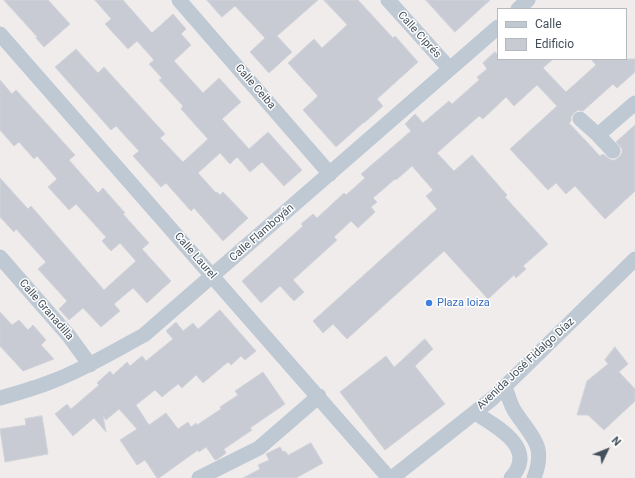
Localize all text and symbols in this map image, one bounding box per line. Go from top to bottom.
legend [497,8,627,60]
street label: Calle Ciprés [395,9,443,61]
text: Calle [535,17,562,31]
text: Edificio [535,37,574,51]
street label: Calle Ceiba [232,62,278,112]
street label: Calle Flamboyán [227,201,297,265]
street label: Calle Laurel [171,230,219,282]
street label: Calle Granadilla [16,277,76,343]
place label: Plaza loiza [437,296,490,310]
marker: Plaza loiza [424,298,434,308]
street label: Avenida José Fidalgo Díaz [475,315,577,413]
north arrow [587,430,627,470]
text: N [609,434,624,449]

